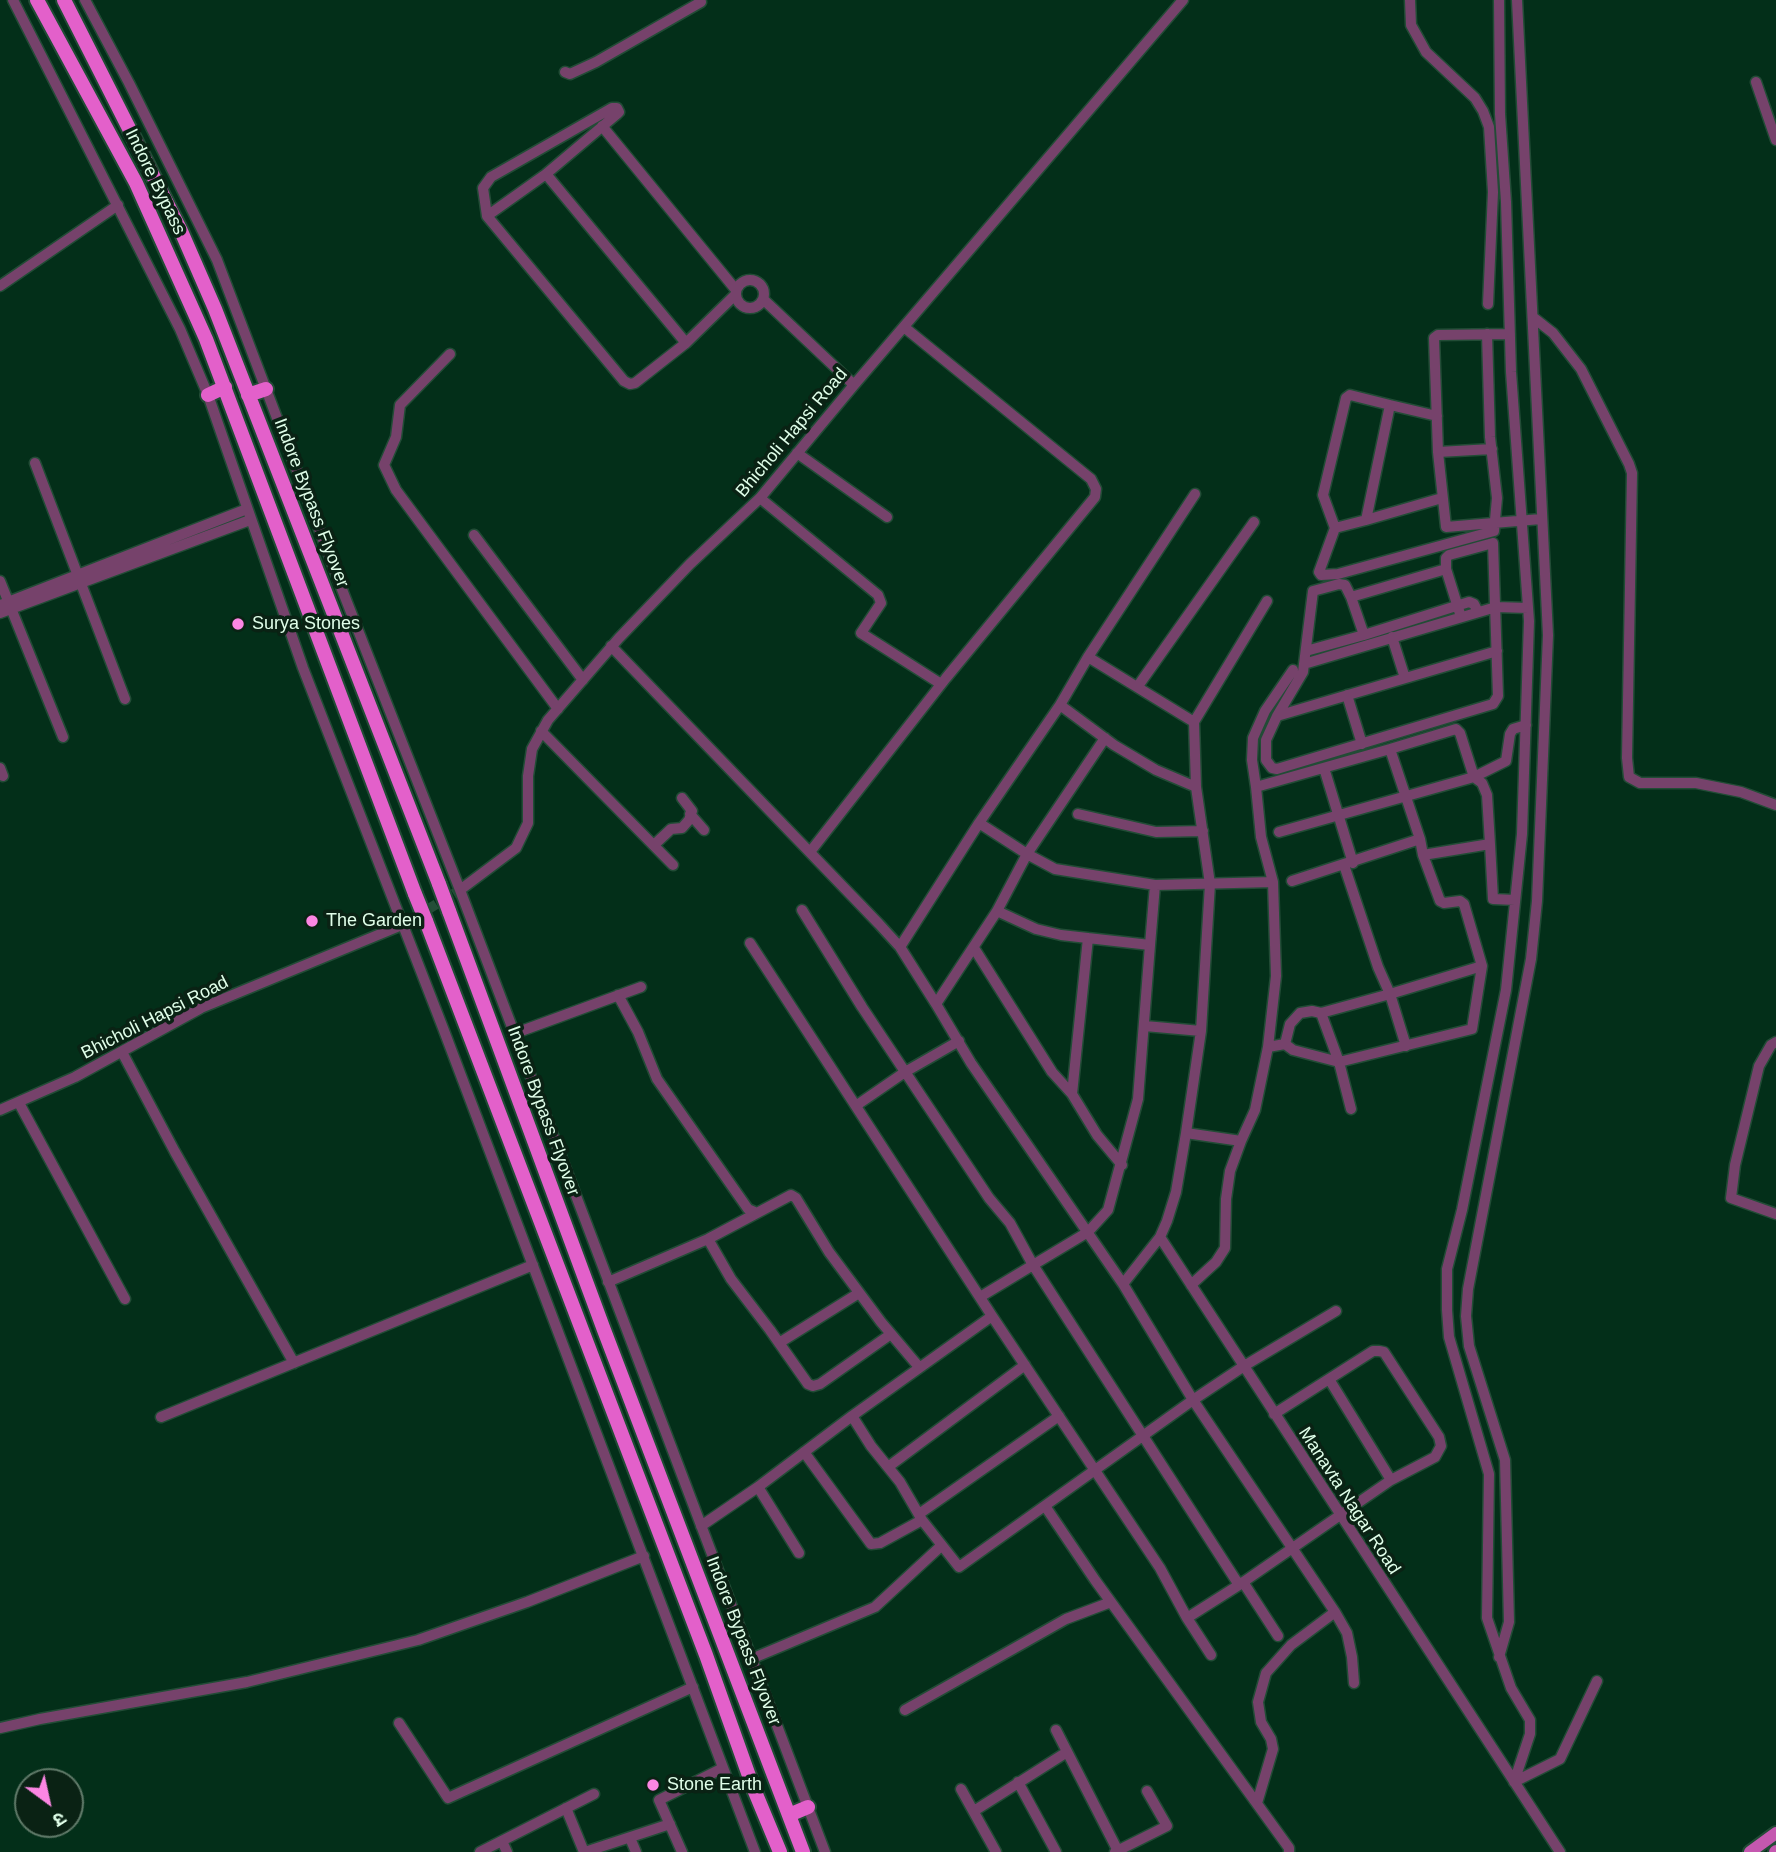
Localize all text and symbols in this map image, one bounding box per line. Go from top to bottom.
street label: Indore Bypass [120,126,190,238]
street label: Bhicholi Hapsi Road [732,364,852,502]
street label: Indore Bypass Flyover [269,416,353,590]
place label: Surya Stones [252,613,360,635]
marker: Surya Stones [230,616,246,632]
place label: The Garden [326,910,422,932]
marker: The Garden [304,913,320,929]
street label: Bhicholi Hapsi Road [78,972,232,1064]
street label: Indore Bypass Flyover [502,1023,584,1199]
street label: Manavta Nagar Road [1293,1423,1405,1579]
street label: Indore Bypass Flyover [701,1554,785,1728]
north arrow [14,1768,84,1838]
place label: Stone Earth [667,1774,762,1796]
marker: Stone Earth [645,1777,661,1793]
text: उ [49,1808,70,1831]

